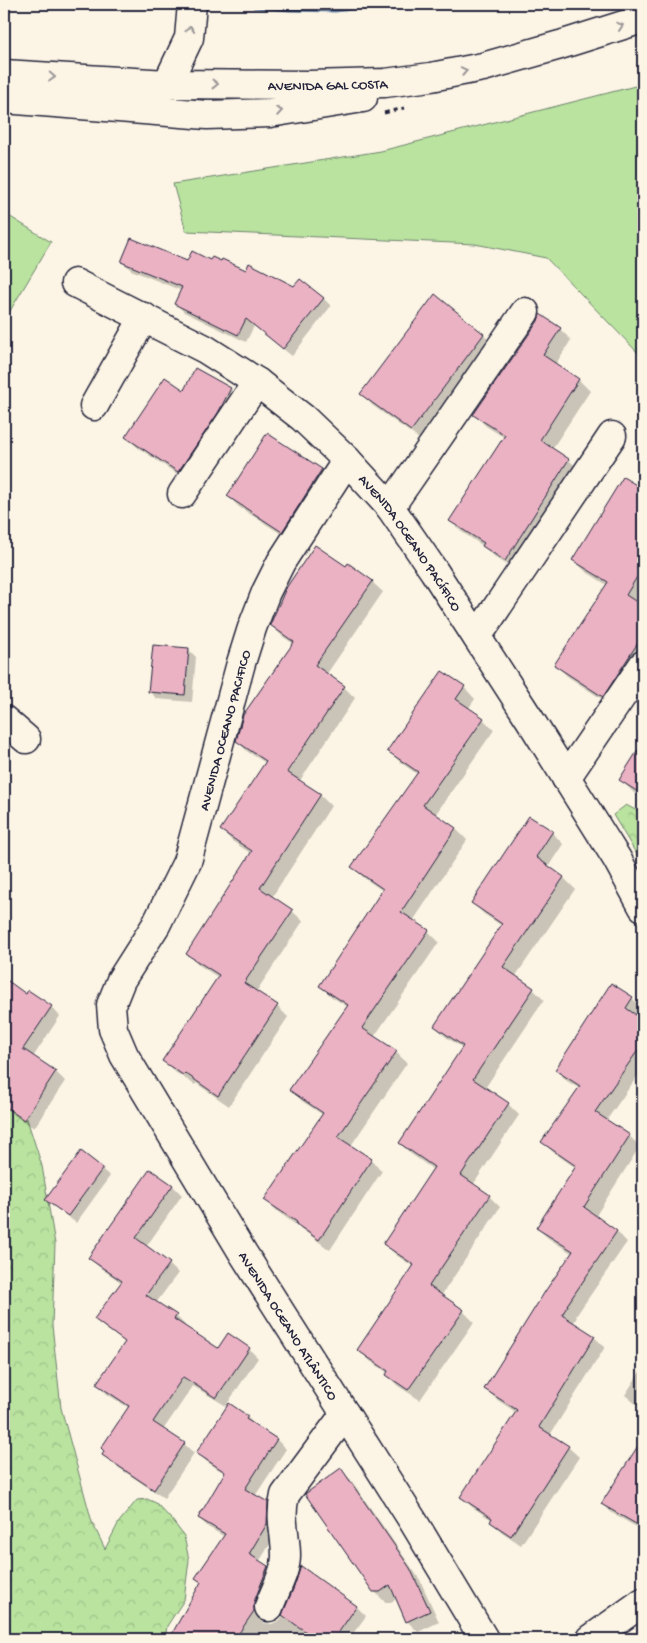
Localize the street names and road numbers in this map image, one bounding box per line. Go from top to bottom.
street label: AVENIDA GAL COSTA [268,77,389,96]
street label: AVENIDA OCEANO PACÍFICO [353,472,464,616]
street label: AVENIDA OCEANO PACIFICO [197,648,256,813]
street label: AVENIDA OCEANO ATLÂNTICO [233,1249,341,1405]

